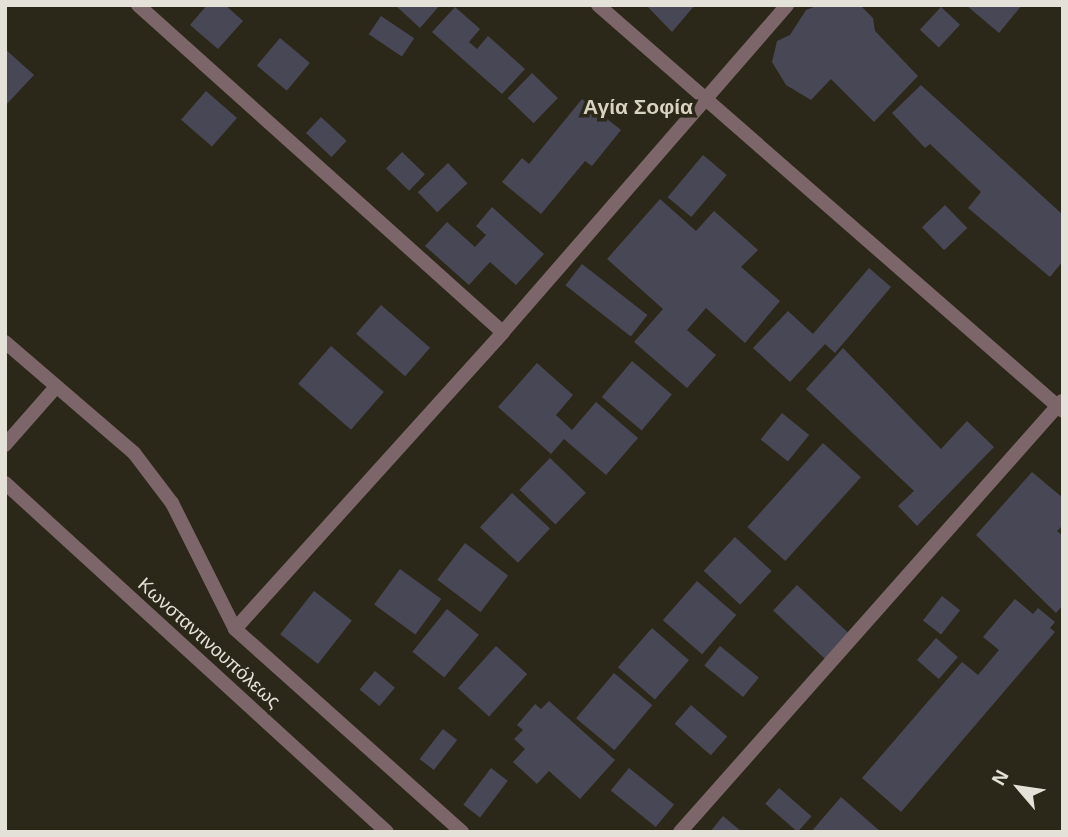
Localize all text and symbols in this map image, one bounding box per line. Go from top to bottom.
district label: Αγία Σοφία [583,94,693,120]
street label: Κωνσταντινουπόλεως [133,573,285,713]
north arrow [984,753,1054,823]
text: N [988,766,1013,789]

